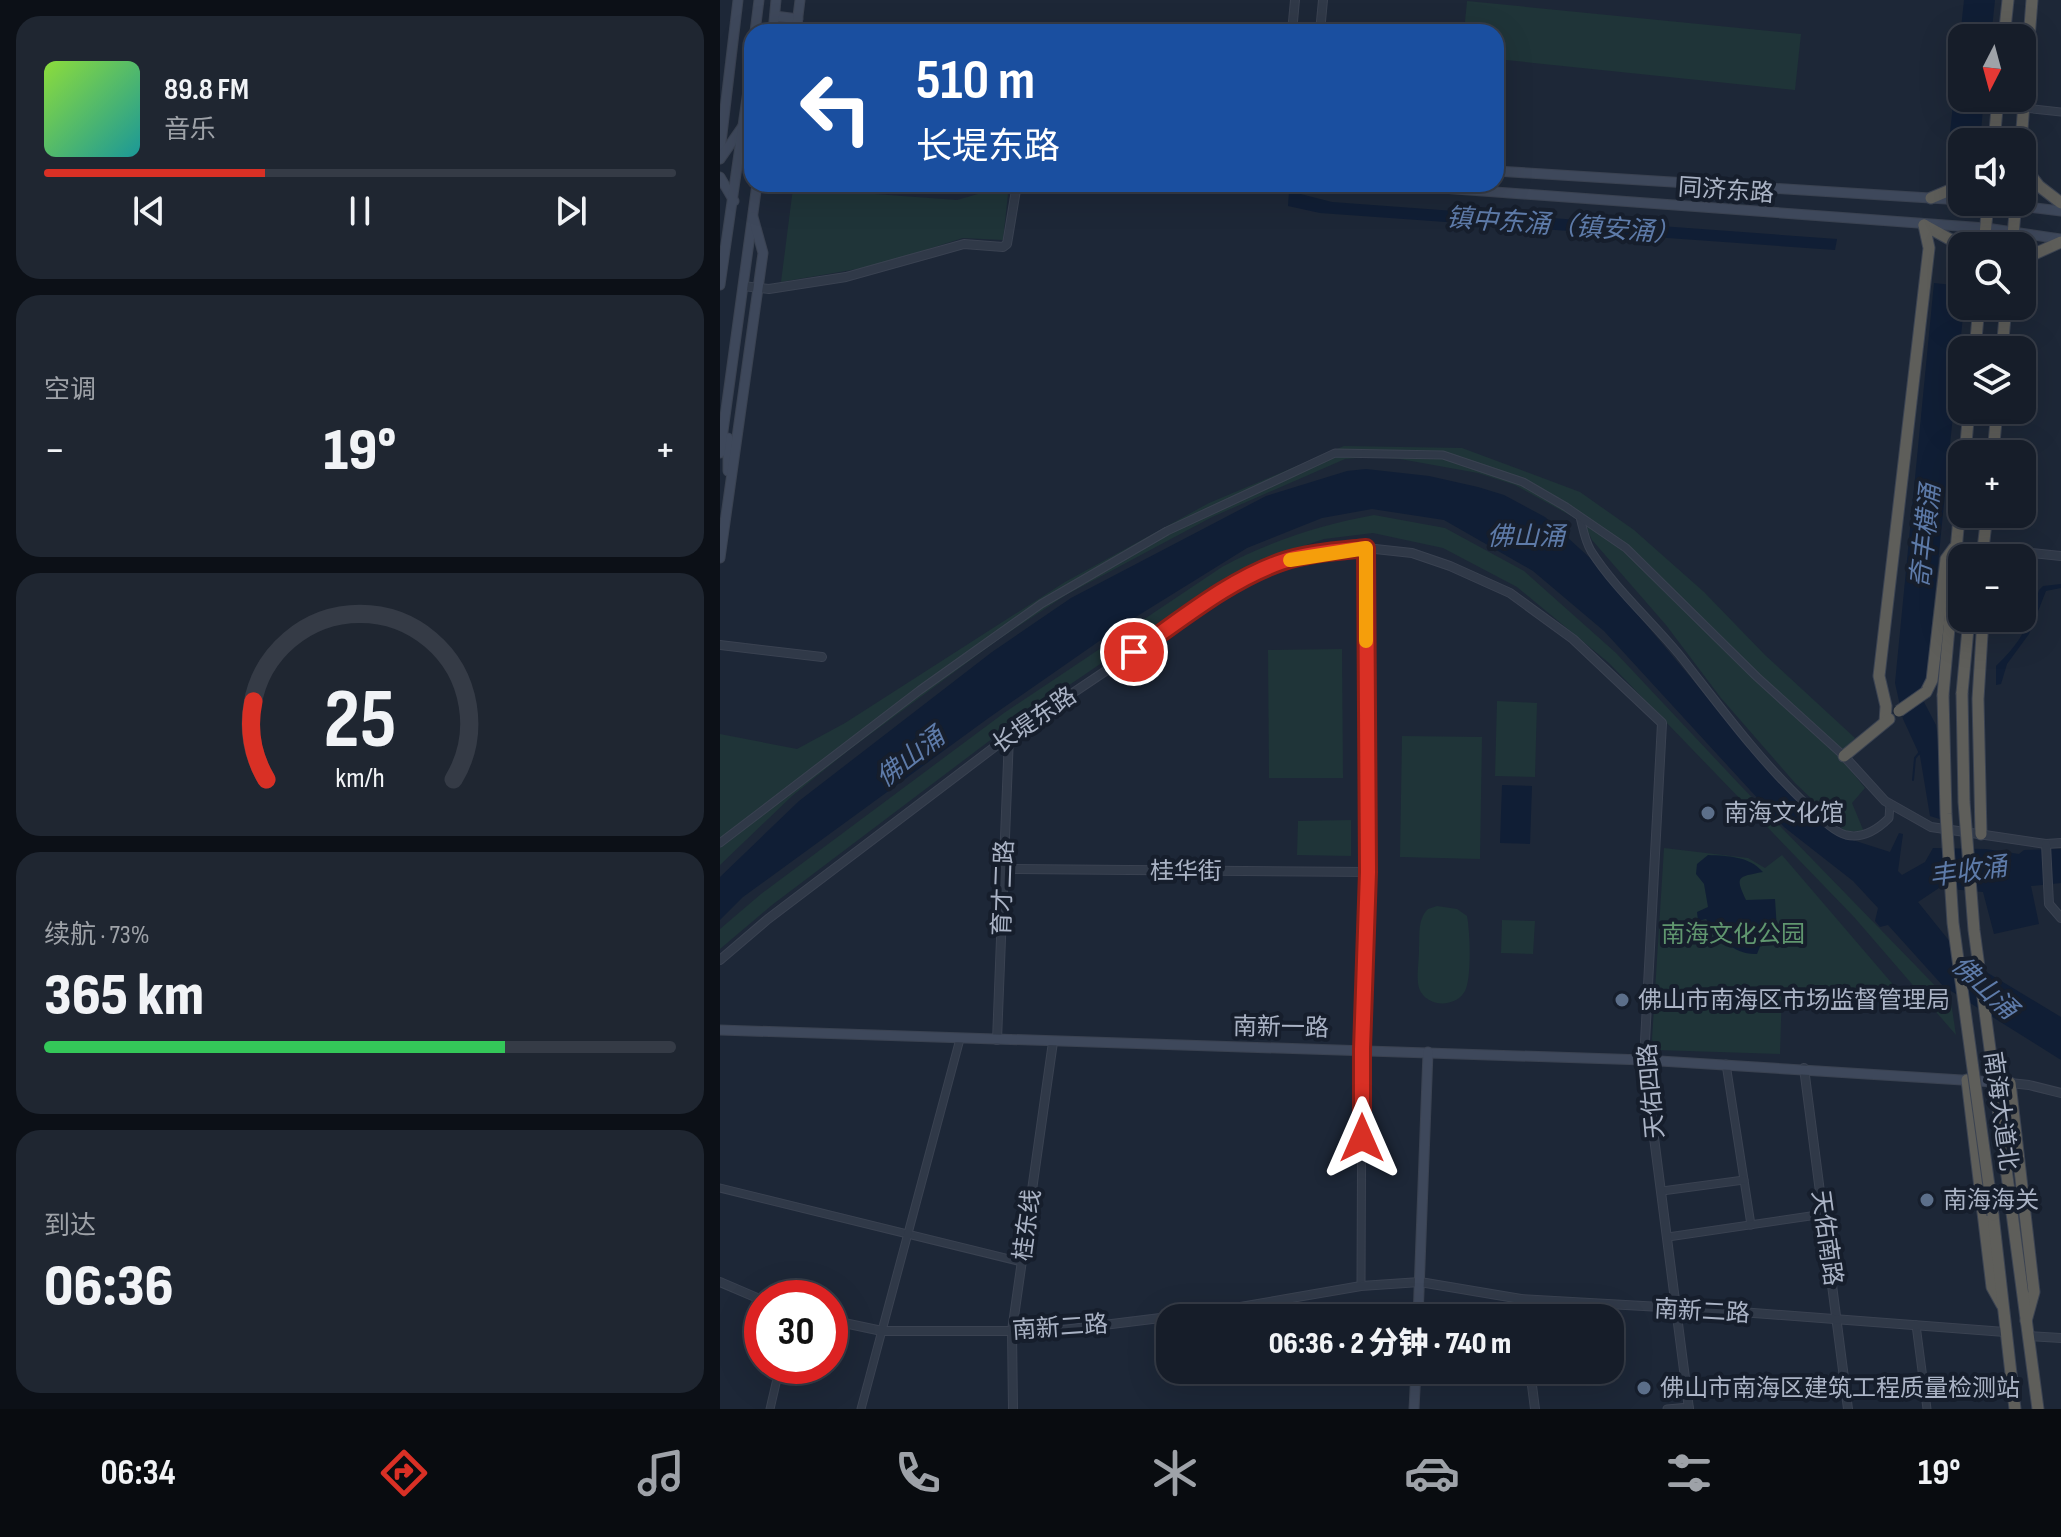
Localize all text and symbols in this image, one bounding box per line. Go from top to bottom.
north arrow [1948,24,2036,112]
map controls [1948,24,2036,632]
text: 510 m [916,48,1035,115]
icon: left [784,56,888,160]
text: 89.8 FM [164,72,249,108]
text: 音乐 [164,115,216,146]
text: 长堤东路 [916,126,1060,169]
button: sound [1948,128,2036,216]
street label: 同济东路 [1677,173,1775,208]
icon: previous [127,189,171,233]
icon: pause [338,189,382,233]
icon: next [549,189,593,233]
water label: 镇中东涌（镇安涌） [1445,203,1681,250]
button: search [1948,232,2036,320]
button: layers [1948,336,2036,424]
text: 空调 [44,375,96,406]
text: 19° [323,415,397,487]
text: − [44,424,66,477]
text: + [654,424,676,477]
button: + [1948,440,2036,528]
water label: 奇丰横涌 [1906,480,1948,589]
water label: 佛山涌 [1487,522,1568,553]
button: − [1948,544,2036,632]
pin [1100,618,1168,686]
icon: arrive [1112,630,1156,674]
text: 25 [324,671,396,771]
street label: 长堤东路 [987,681,1082,760]
water label: 佛山涌 [871,720,954,794]
text: km/h [335,762,385,797]
place label: 南海文化馆 [1724,799,1844,828]
marker: 南海文化馆 [1699,804,1717,822]
street label: 育才二路 [987,840,1020,936]
water label: 丰收涌 [1927,851,2012,893]
street label: 桂华街 [1150,857,1222,886]
text: 续航 · 73% [44,920,150,951]
park label: 南海文化公园 [1661,920,1805,949]
water label: 佛山涌 [1945,950,2025,1028]
text: 365 km [44,960,204,1032]
place label: 佛山市南海区市场监督管理局 [1638,986,1950,1015]
marker: 佛山市南海区市场监督管理局 [1613,991,1631,1009]
street label: 南新一路 [1233,1012,1329,1043]
street label: 天佑四路 [1633,1042,1670,1140]
street label: 南海大道北 [1978,1050,2023,1173]
position arrow [1320,1096,1404,1180]
place label: 南海海关 [1943,1186,2039,1215]
street label: 桂东线 [1008,1187,1047,1263]
street label: 天佑南路 [1805,1189,1848,1288]
marker: 南海海关 [1918,1191,1936,1209]
text: 到达 [44,1211,96,1242]
text: 06:36 [44,1251,174,1323]
speed limit sign: 30 [744,1280,848,1384]
street label: 南新二路 [1653,1295,1751,1328]
street label: 南新二路 [1011,1310,1109,1345]
text: 06:36 · 2 分钟 · 740 m [1269,1326,1511,1362]
place label: 佛山市南海区建筑工程质量检测站 [1660,1374,2020,1403]
marker: 佛山市南海区建筑工程质量检测站 [1635,1379,1653,1397]
icon: directions [376,1445,432,1501]
icon: music [633,1445,689,1501]
icon: phone [890,1445,946,1501]
icon: climate [1147,1445,1203,1501]
icon: car [1404,1445,1460,1501]
icon: filters [1661,1445,1717,1501]
text: 06:34 [100,1452,176,1495]
text: 19° [1918,1452,1961,1495]

